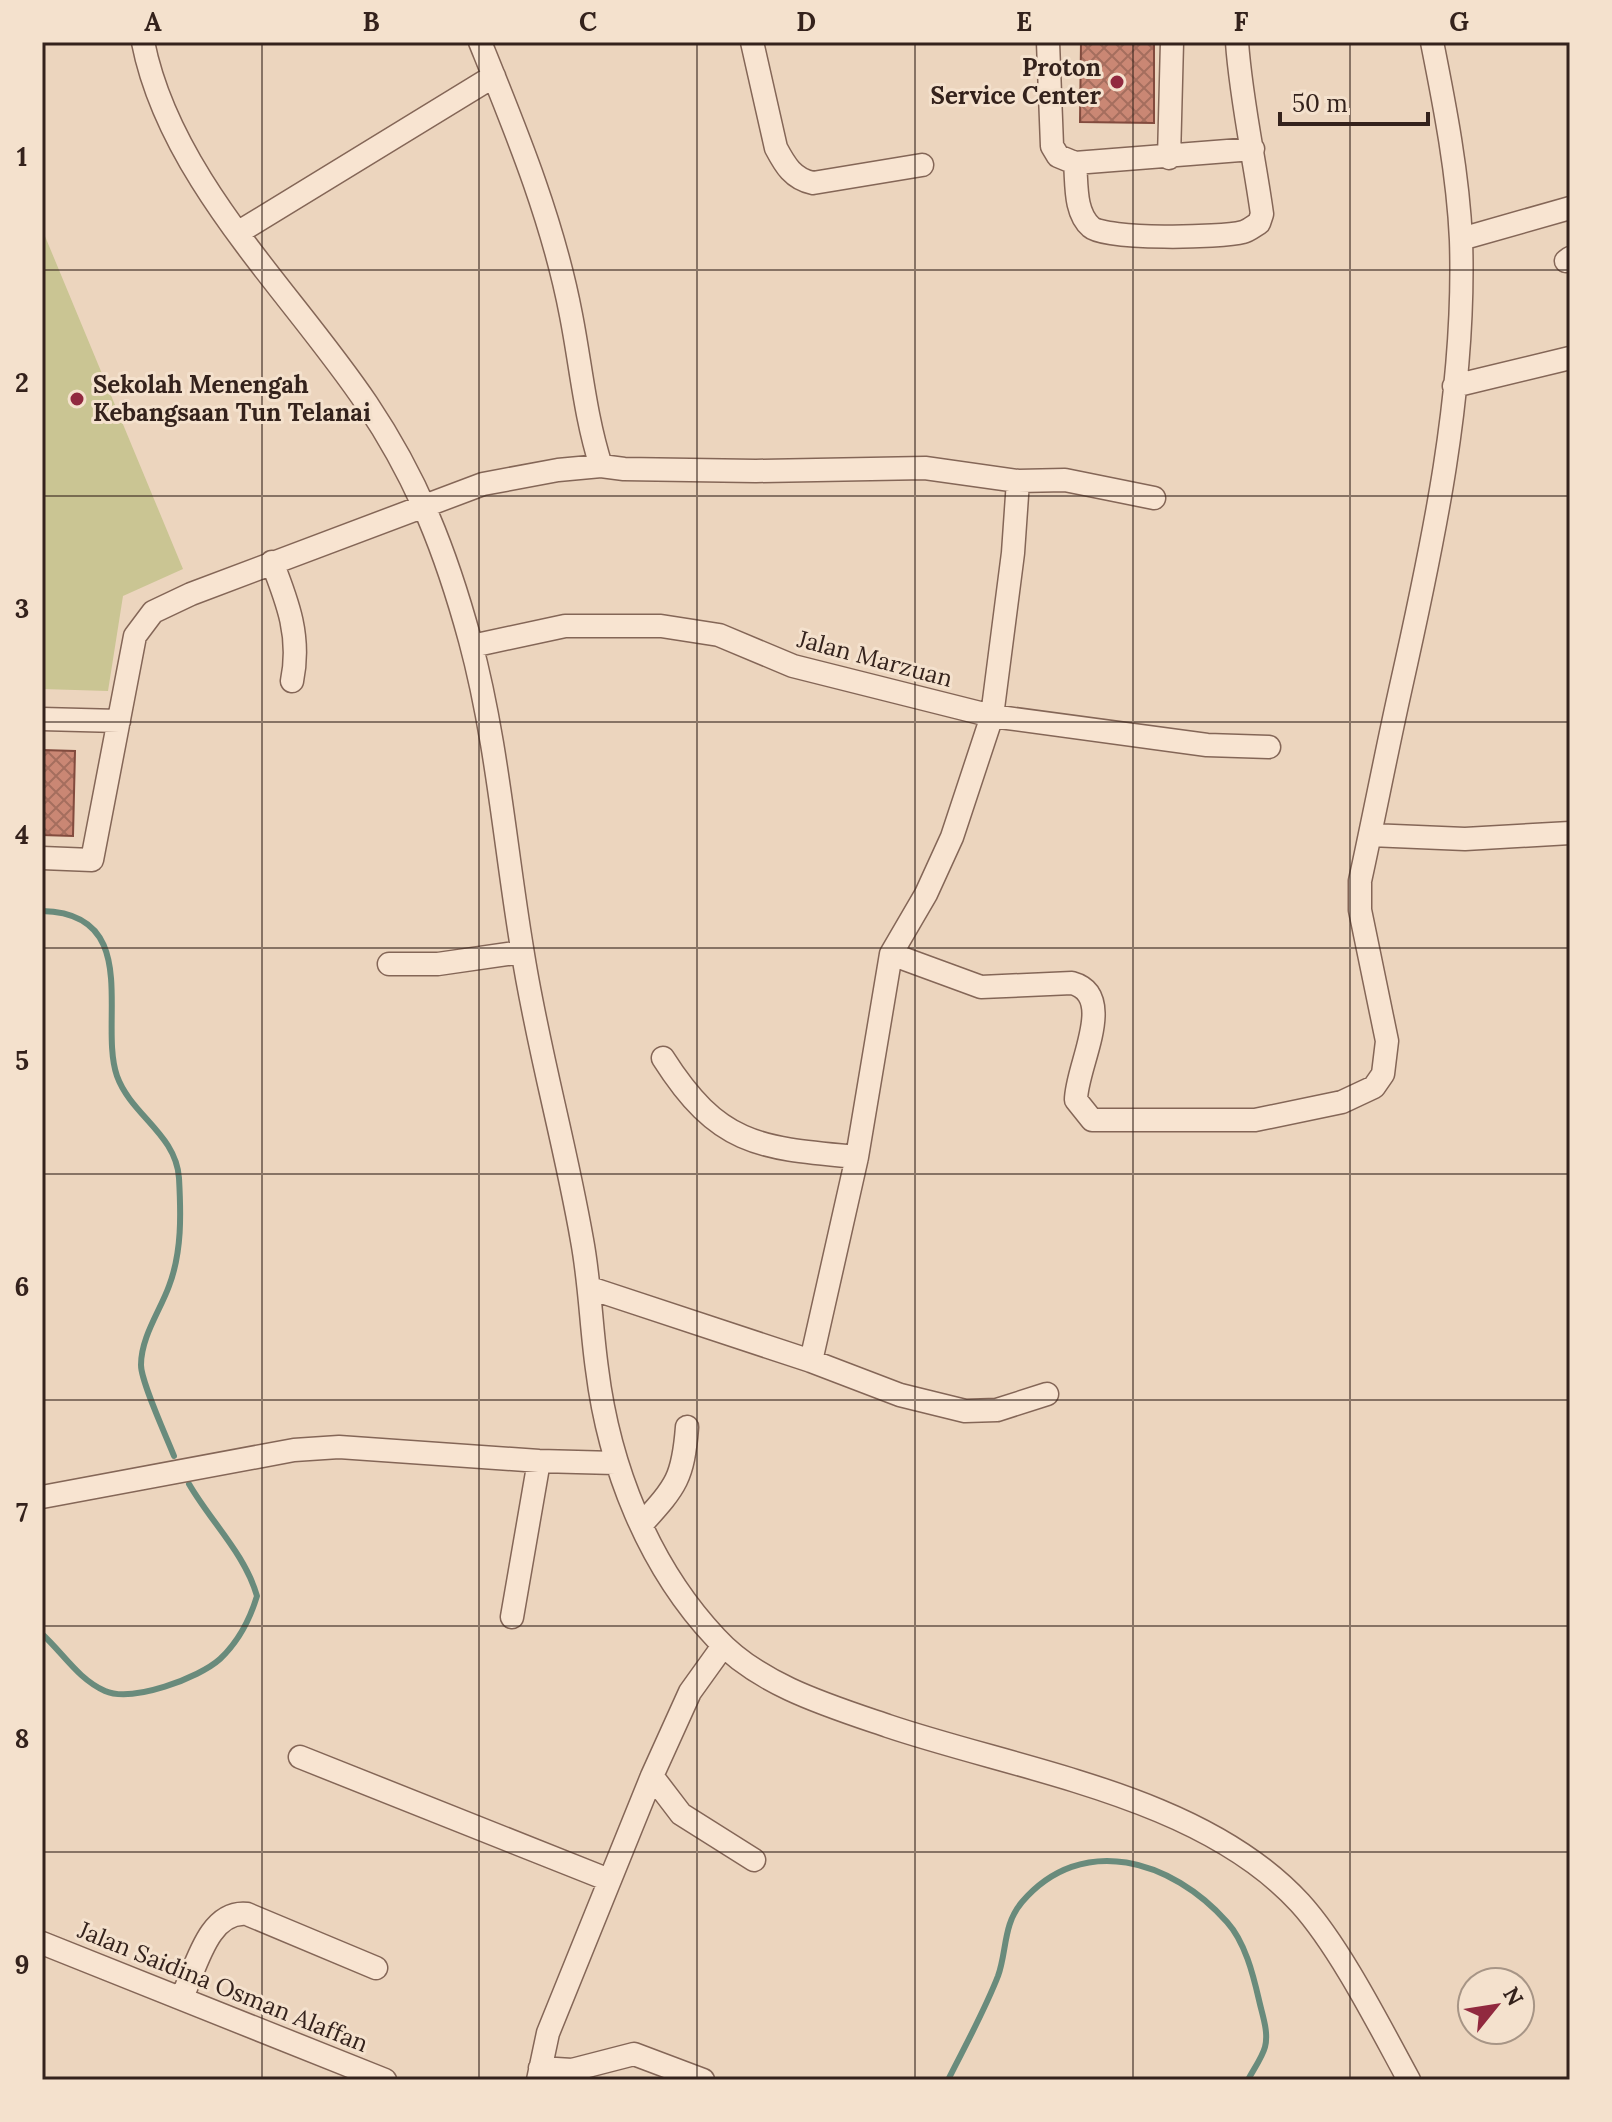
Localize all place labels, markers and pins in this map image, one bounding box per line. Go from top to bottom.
place label: Proton Service Center [931,52,1101,111]
marker: Proton Service Center [1108,73,1126,91]
place label: Sekolah Menengah Kebangsaan Tun Telanai [93,369,371,428]
marker: Sekolah Menengah Kebangsaan Tun Telanai [68,390,86,408]

